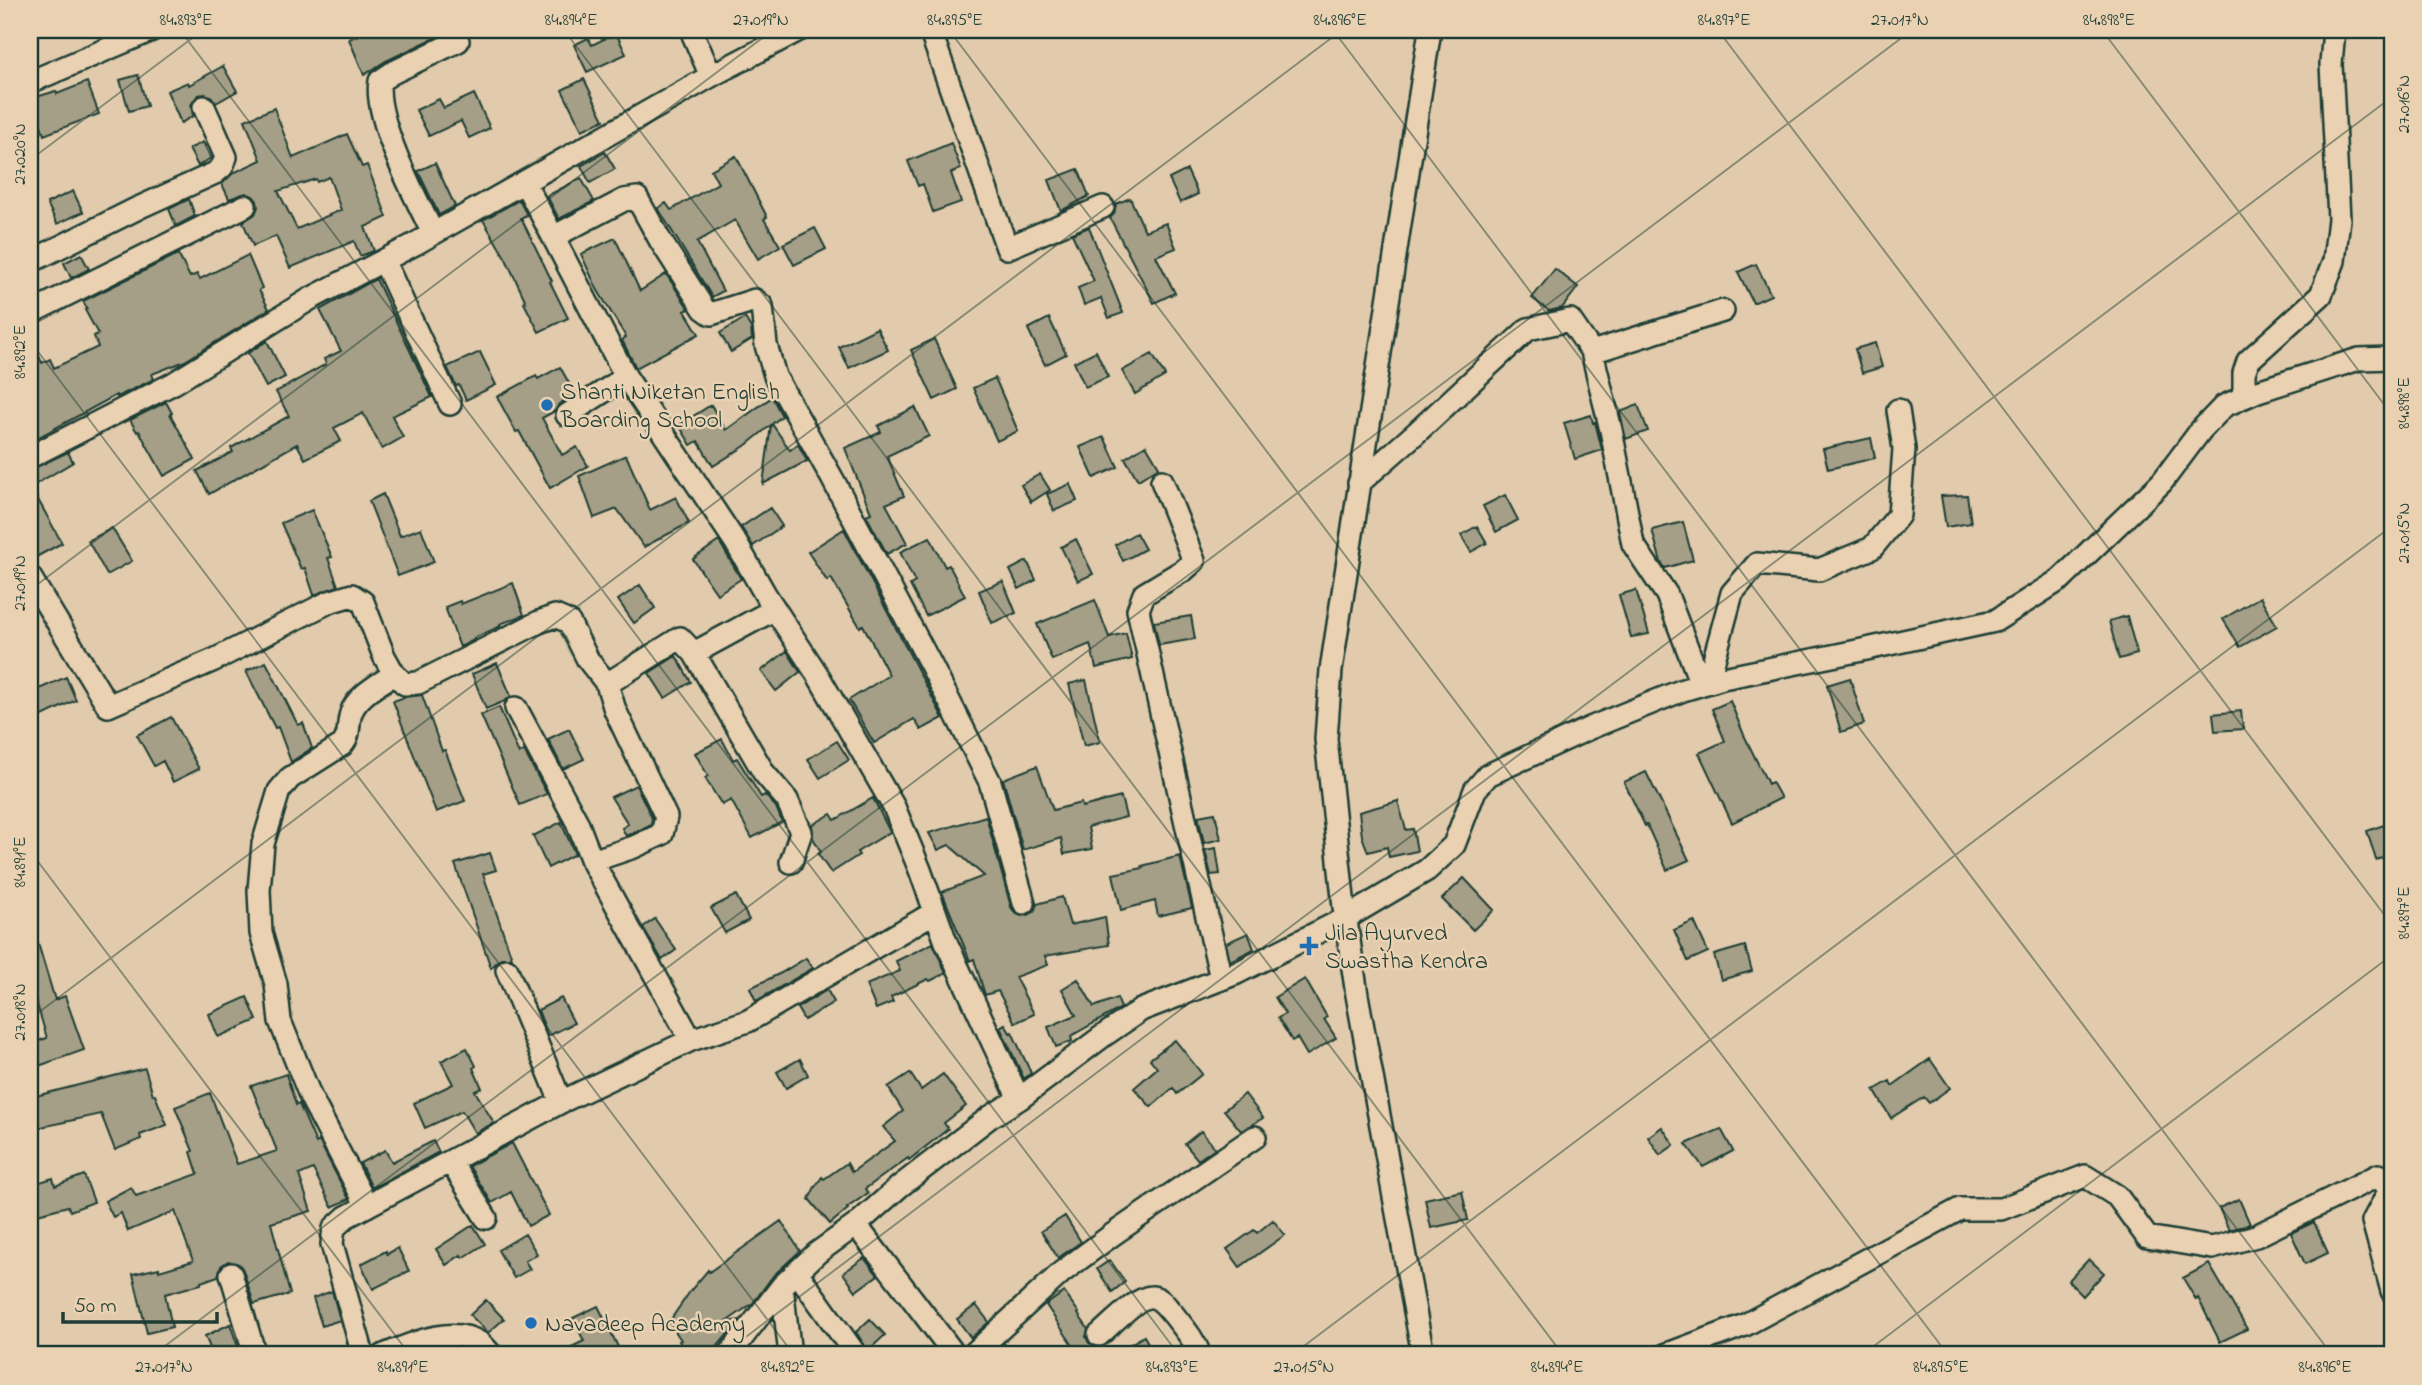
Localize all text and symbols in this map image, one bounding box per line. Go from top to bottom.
text: 84.893°E [159,8,213,34]
text: 84.894°E [544,8,598,34]
text: 27.019°N [733,8,789,34]
text: 84.895°E [927,8,983,34]
text: 84.896°E [1313,8,1367,34]
text: 84.897°E [1697,8,1751,34]
text: 27.017°N [1871,8,1929,34]
text: 84.898°E [2083,8,2135,34]
text: 27.016°N [2392,75,2418,133]
text: 27.020°N [8,123,34,185]
text: 84.892°E [8,325,34,379]
place label: Shanti Niketan English Boarding School [560,376,780,439]
text: 84.898°E [2392,377,2418,429]
marker: Shanti Niketan English Boarding School [539,397,555,413]
text: 27.015°N [2392,503,2418,563]
text: 27.019°N [8,555,34,611]
text: 84.891°E [8,836,34,888]
text: 84.897°E [2392,886,2418,940]
place label: Jila Ayurved Swastha Kendra [1325,917,1488,980]
marker: Jila Ayurved Swastha Kendra [1299,936,1319,956]
text: 27.018°N [8,983,34,1041]
scale bar [63,1280,217,1324]
text: 50 m [74,1292,117,1322]
place label: Navadeep Academy [545,1308,745,1344]
marker: Navadeep Academy [523,1315,539,1331]
text: 27.017°N [135,1355,193,1381]
text: 84.891°E [377,1355,429,1381]
text: 84.892°E [761,1355,815,1381]
text: 84.893°E [1145,1355,1199,1381]
text: 27.015°N [1274,1355,1334,1381]
text: 84.894°E [1530,1355,1584,1381]
text: 84.895°E [1913,1355,1969,1381]
text: 84.896°E [2298,1355,2352,1381]

